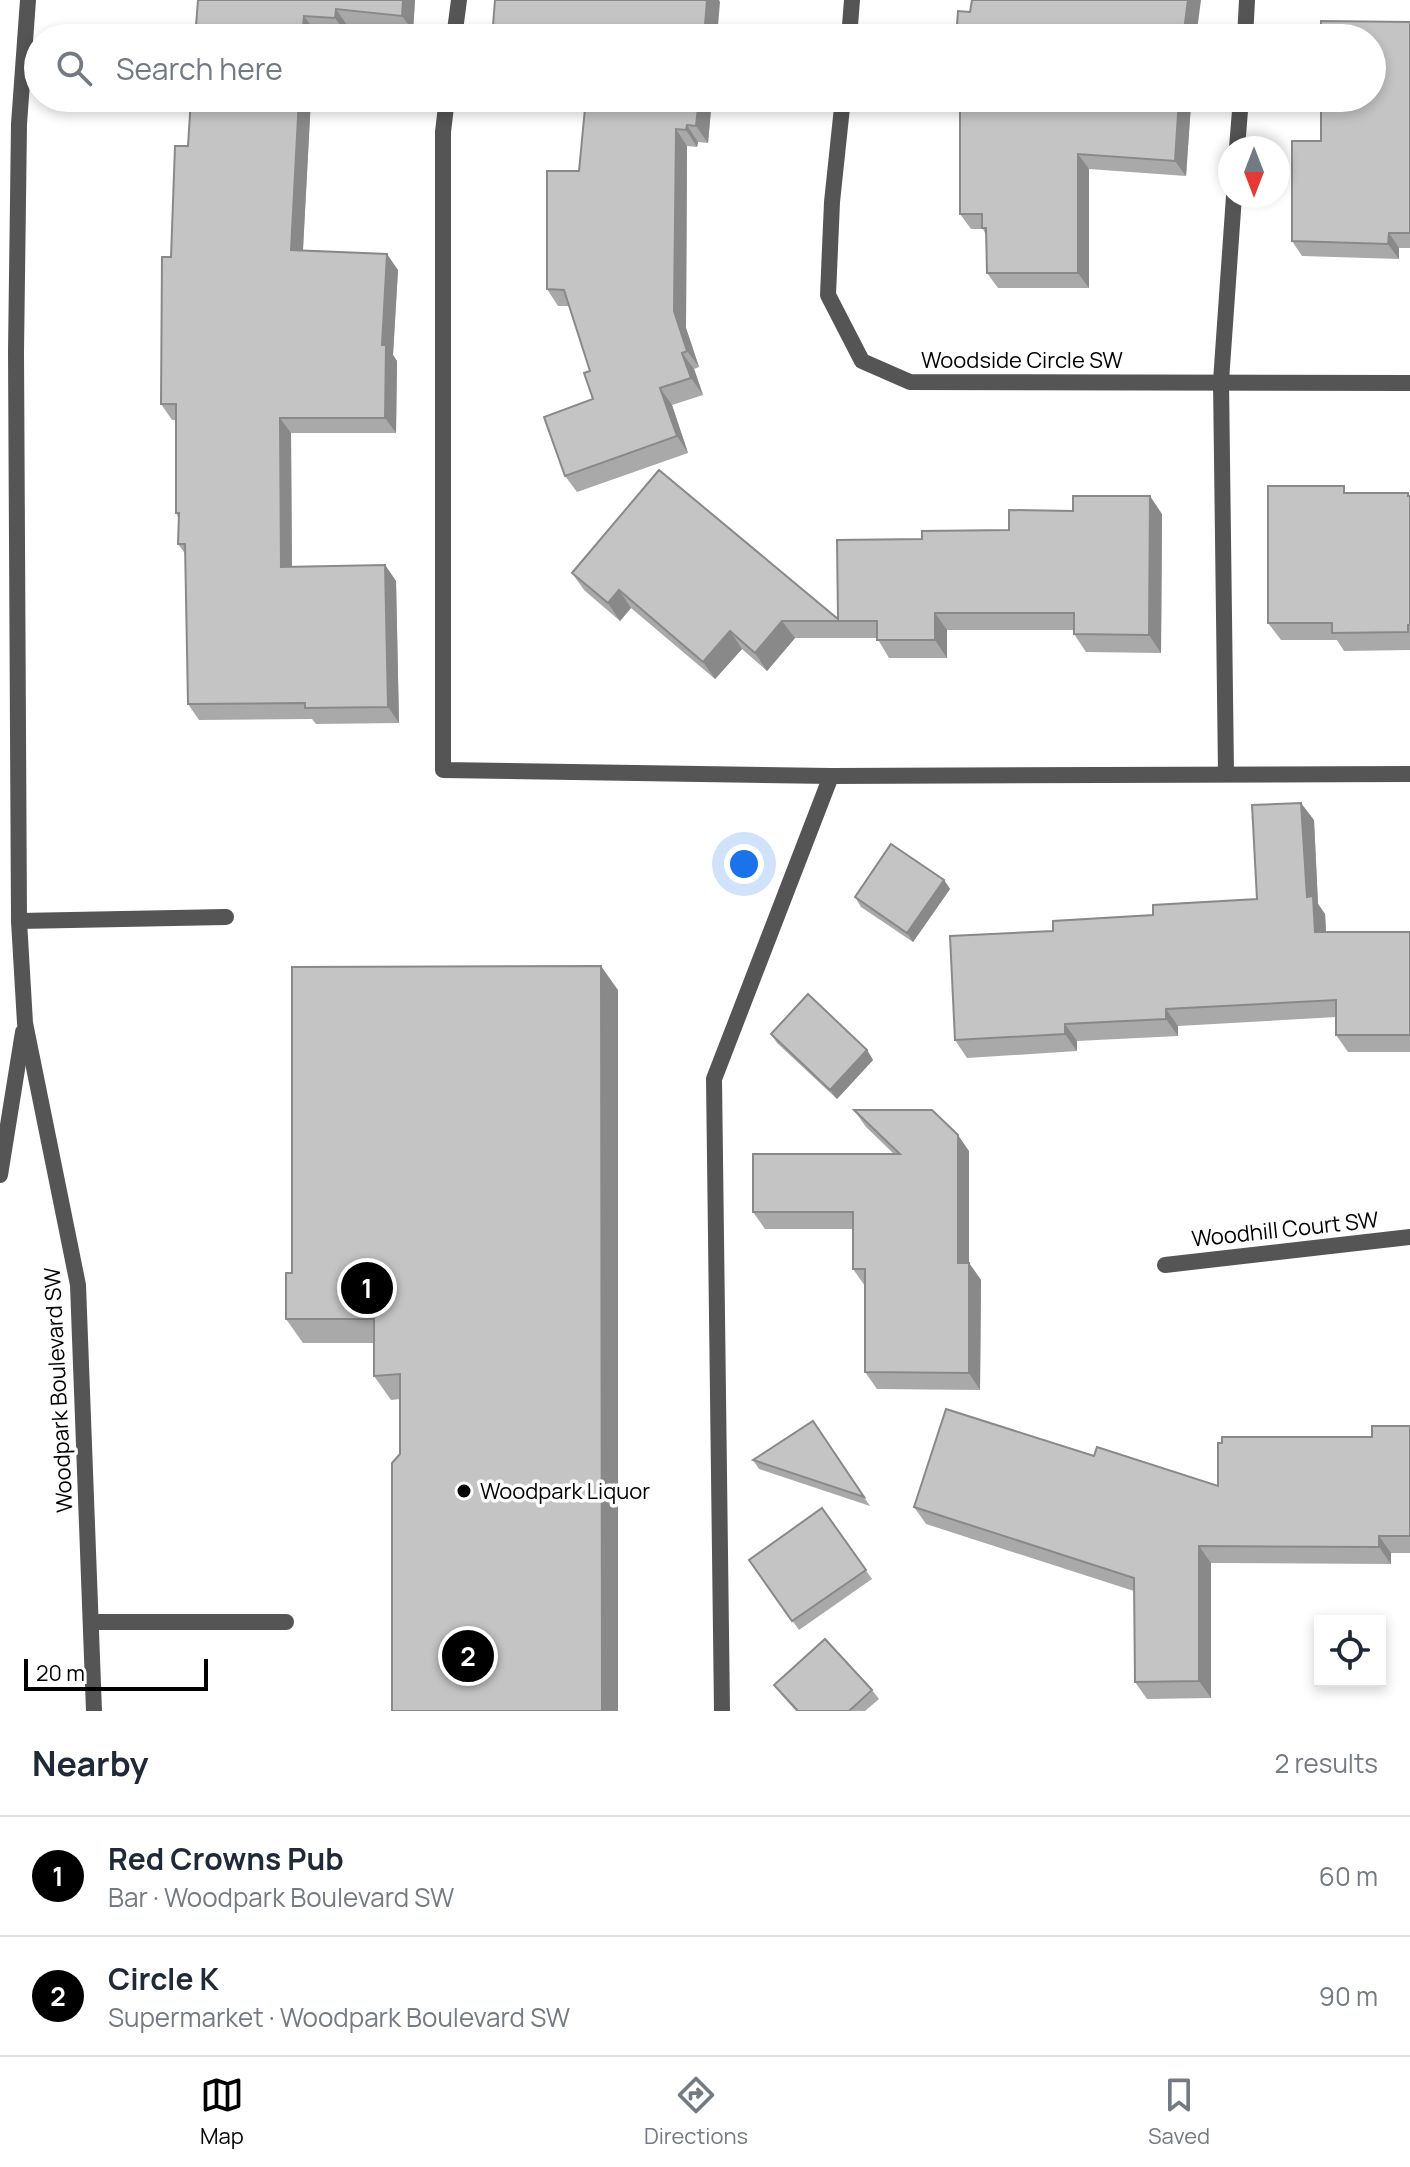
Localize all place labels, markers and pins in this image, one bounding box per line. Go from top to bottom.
pin: 1 [341,1258,393,1318]
place label: Woodpark Liquor [480,1476,650,1506]
marker: Woodpark Liquor [455,1482,473,1500]
pin: 2 [442,1626,494,1686]

